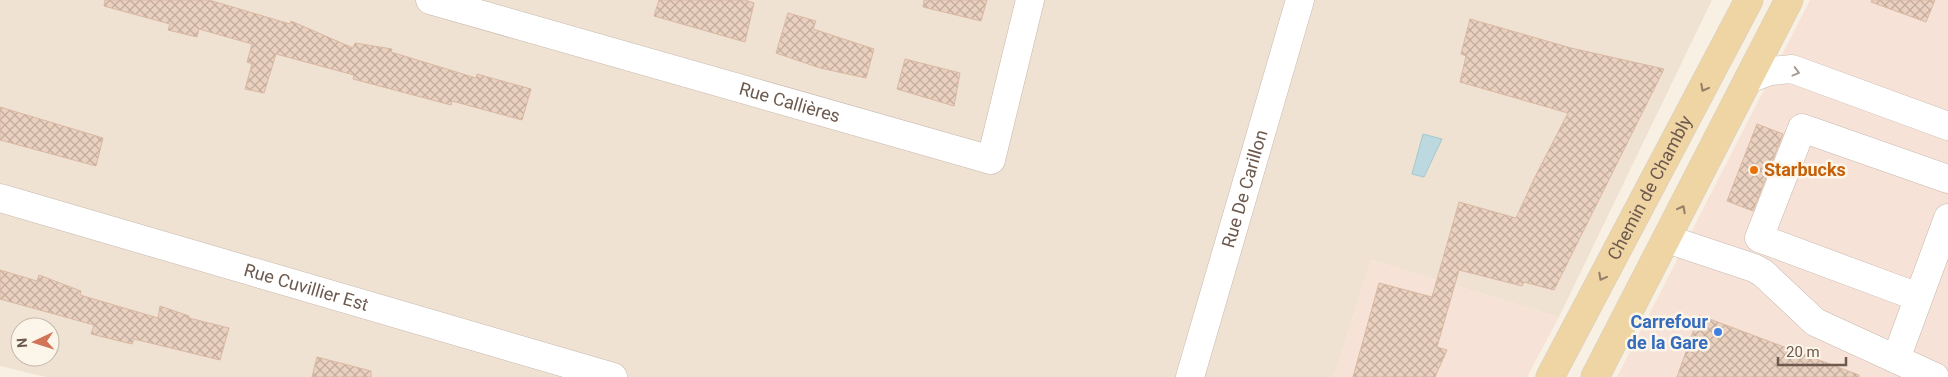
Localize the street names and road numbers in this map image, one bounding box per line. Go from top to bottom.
street label: Rue Callières [737,78,843,126]
street label: Chemin de Chambly [1603,111,1696,263]
street label: Rue De Carillon [1217,127,1272,250]
street label: Rue Cuvillier Est [242,259,371,315]

